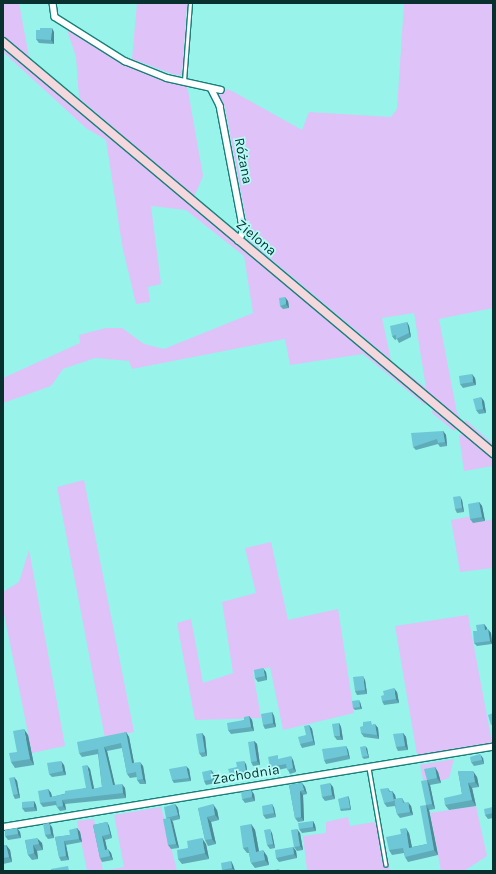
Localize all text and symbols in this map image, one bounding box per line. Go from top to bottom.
street label: Różana [230,136,256,186]
street label: Zielona [232,216,280,260]
street label: Zachodnia [211,761,281,789]

